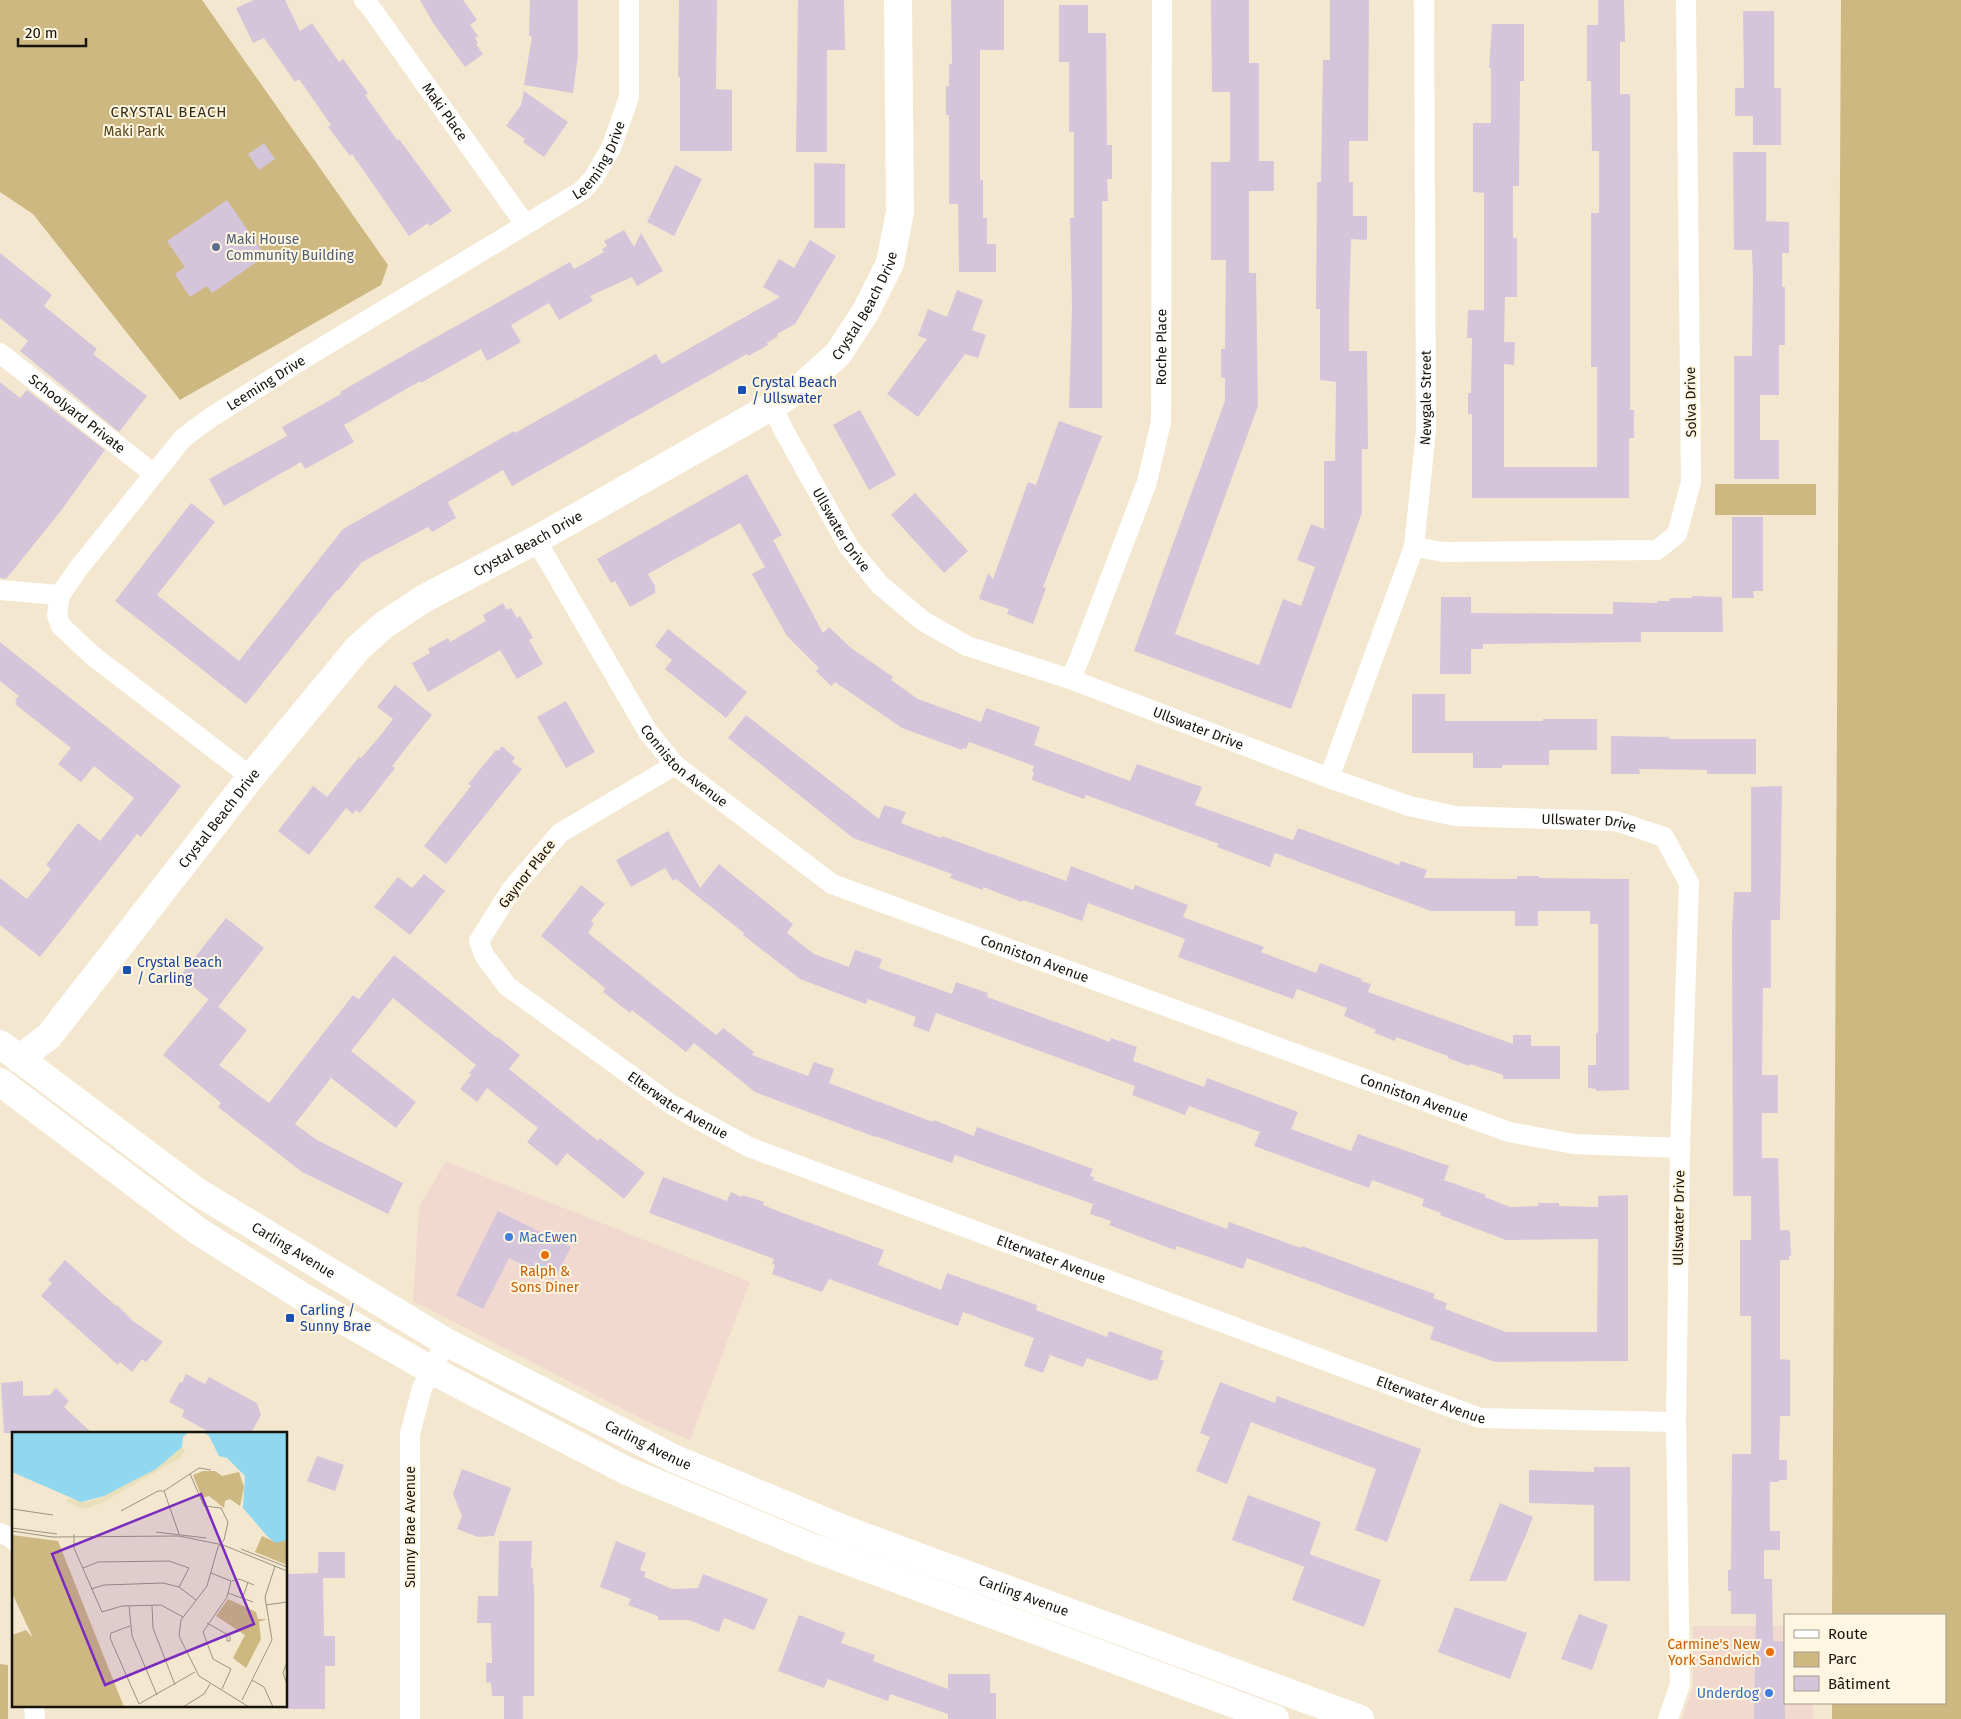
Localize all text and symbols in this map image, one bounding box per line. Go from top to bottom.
scale bar [18,15,85,47]
text: 20 m [25,24,58,42]
street label: Maki Place [419,79,471,144]
district label: CRYSTAL BEACH [110,103,228,121]
street label: Leeming Drive [569,119,628,203]
park label: Maki Park [104,123,165,140]
place label: Maki House Community Building [226,231,355,264]
marker: Maki House Community Building [210,241,222,253]
street label: Crystal Beach Drive [828,250,901,364]
street label: Roche Place [1153,309,1170,385]
street label: Newgale Street [1416,349,1435,446]
street label: Leeming Drive [223,351,308,414]
street label: Solva Drive [1682,367,1700,437]
street label: Schoolyard Private [25,370,129,457]
place label: Crystal Beach / Ullswater [752,374,837,407]
marker: Crystal Beach / Ullswater [736,384,748,396]
street label: Ullswater Drive [809,485,874,575]
street label: Crystal Beach Drive [470,507,585,580]
street label: Ullswater Drive [1151,703,1246,753]
street label: Conniston Avenue [637,721,731,811]
street label: Crystal Beach Drive [175,765,263,871]
street label: Ullswater Drive [1541,810,1639,836]
street label: Gaynor Place [495,836,559,912]
street label: Conniston Avenue [978,931,1091,986]
place label: Crystal Beach / Carling [137,954,222,987]
marker: Crystal Beach / Carling [121,964,133,976]
street label: Elterwater Avenue [625,1067,731,1142]
street label: Conniston Avenue [1358,1070,1471,1125]
street label: Ullswater Drive [1670,1170,1688,1266]
street label: Carling Avenue [249,1218,338,1282]
place label: MacEwen [519,1229,577,1246]
marker: MacEwen [503,1231,515,1243]
street label: Elterwater Avenue [994,1231,1108,1287]
marker: Ralph & Sons Diner [539,1249,551,1261]
place label: Ralph & Sons Diner [511,1263,580,1296]
place label: Carling / Sunny Brae [300,1302,371,1335]
marker: Carling / Sunny Brae [284,1312,296,1324]
street label: Elterwater Avenue [1374,1372,1486,1427]
street label: Carling Avenue [602,1416,694,1473]
inset map [12,1432,288,1706]
street label: Sunny Brae Avenue [402,1466,419,1588]
street label: Carling Avenue [977,1571,1071,1620]
legend [1784,1614,1946,1704]
text: Route [1828,1625,1868,1643]
place label: Carmine's New York Sandwich [1667,1636,1760,1669]
marker: Carmine's New York Sandwich [1764,1646,1776,1658]
text: Parc [1828,1650,1857,1668]
text: Bâtiment [1828,1675,1891,1693]
place label: Underdog [1697,1685,1760,1702]
marker: Underdog [1763,1687,1775,1699]

